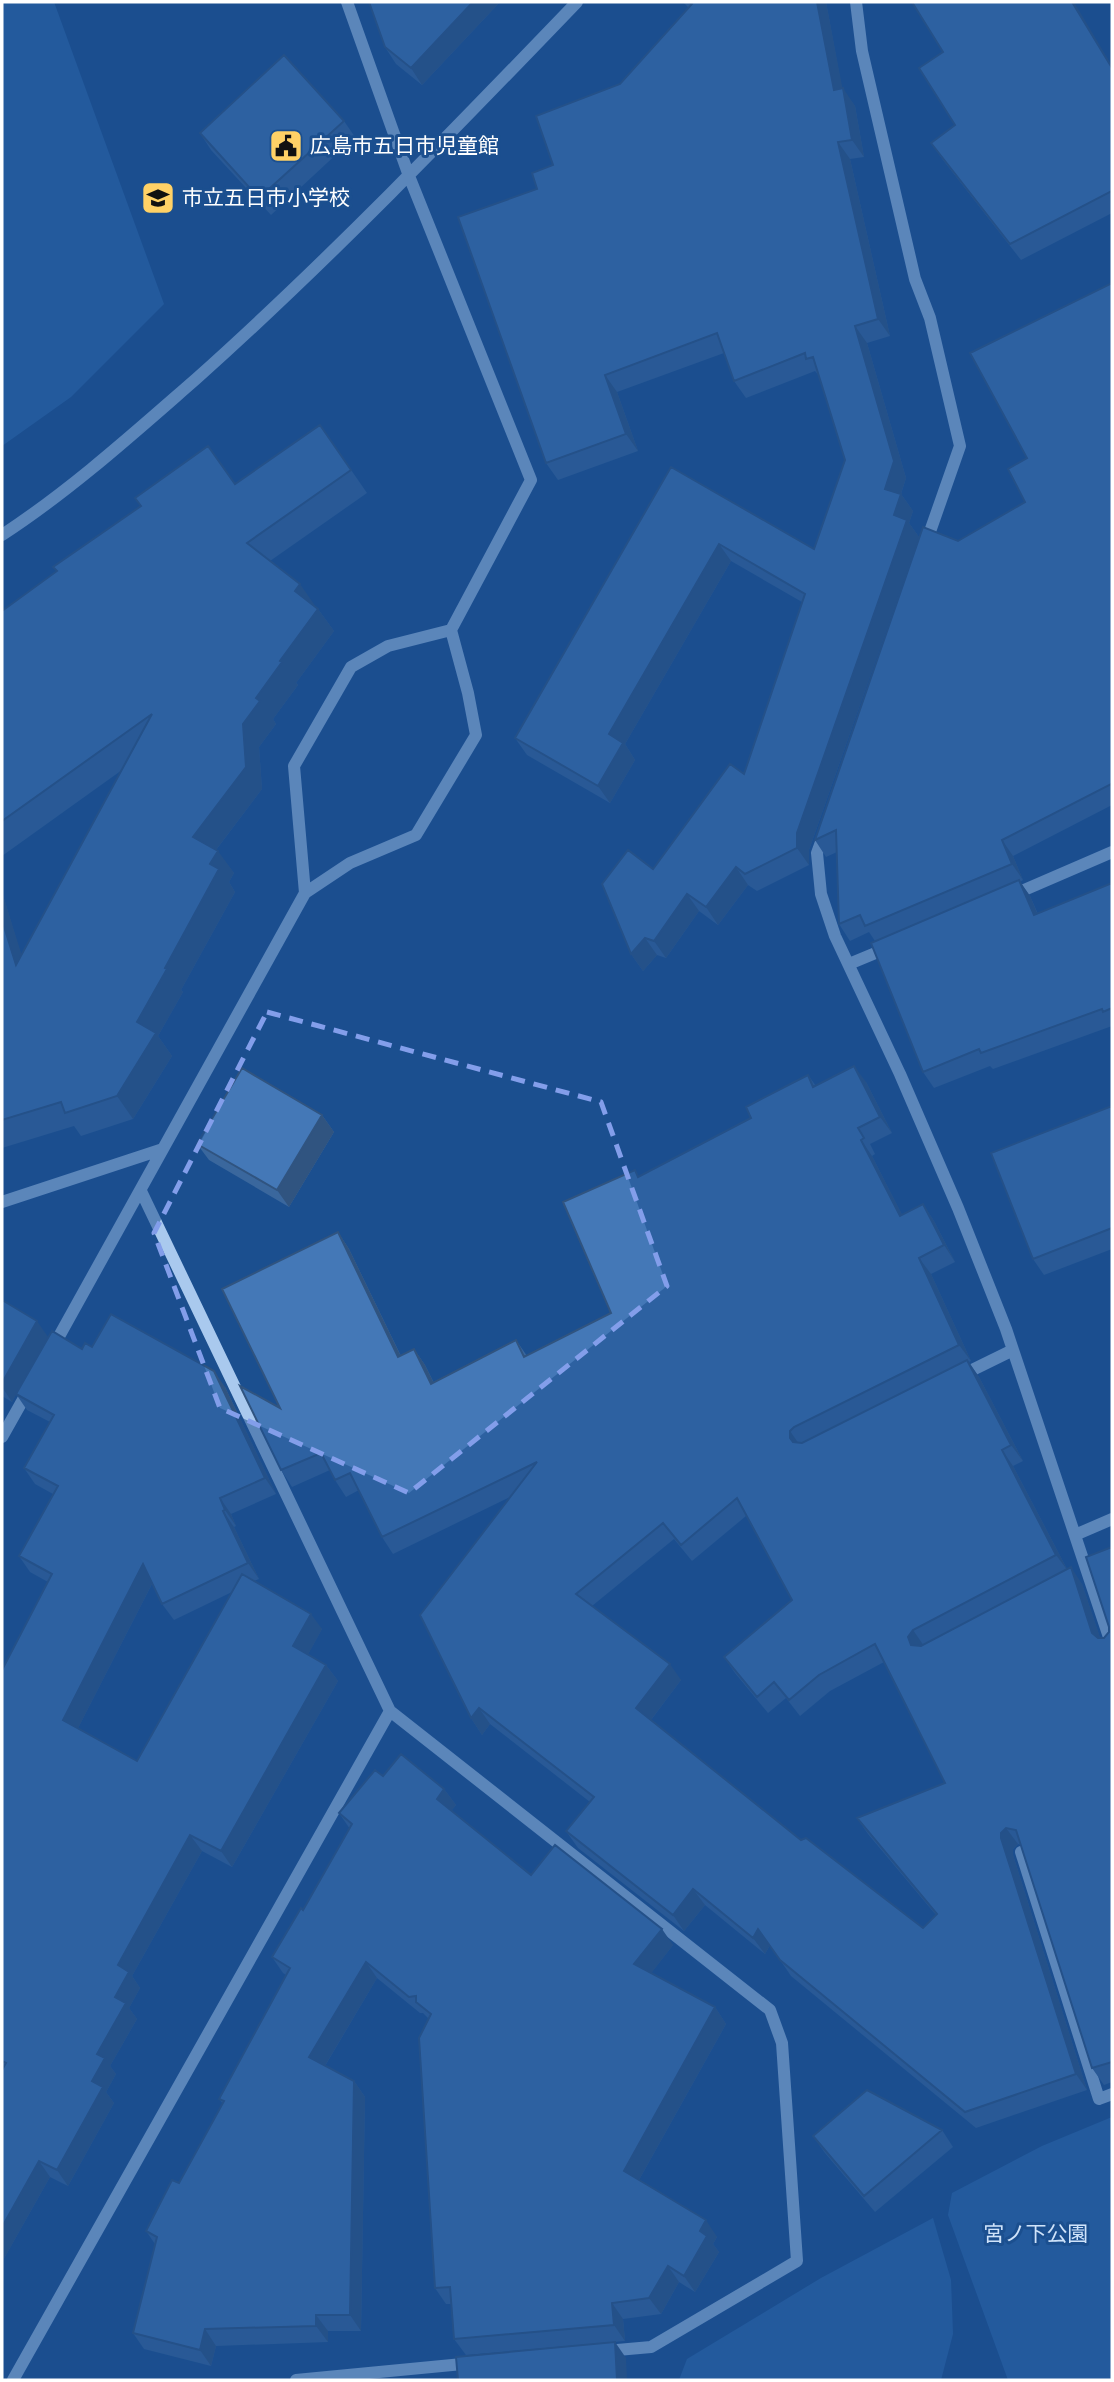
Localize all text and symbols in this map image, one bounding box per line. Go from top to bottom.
public building icon: 広島市五日市児童館 [267,127,305,165]
place label: 広島市五日市児童館 [310,134,499,158]
school or university icon: 市立五日市小学校 [139,179,177,217]
place label: 市立五日市小学校 [182,186,350,210]
park label: 宮ノ下公園 [984,2222,1089,2246]

